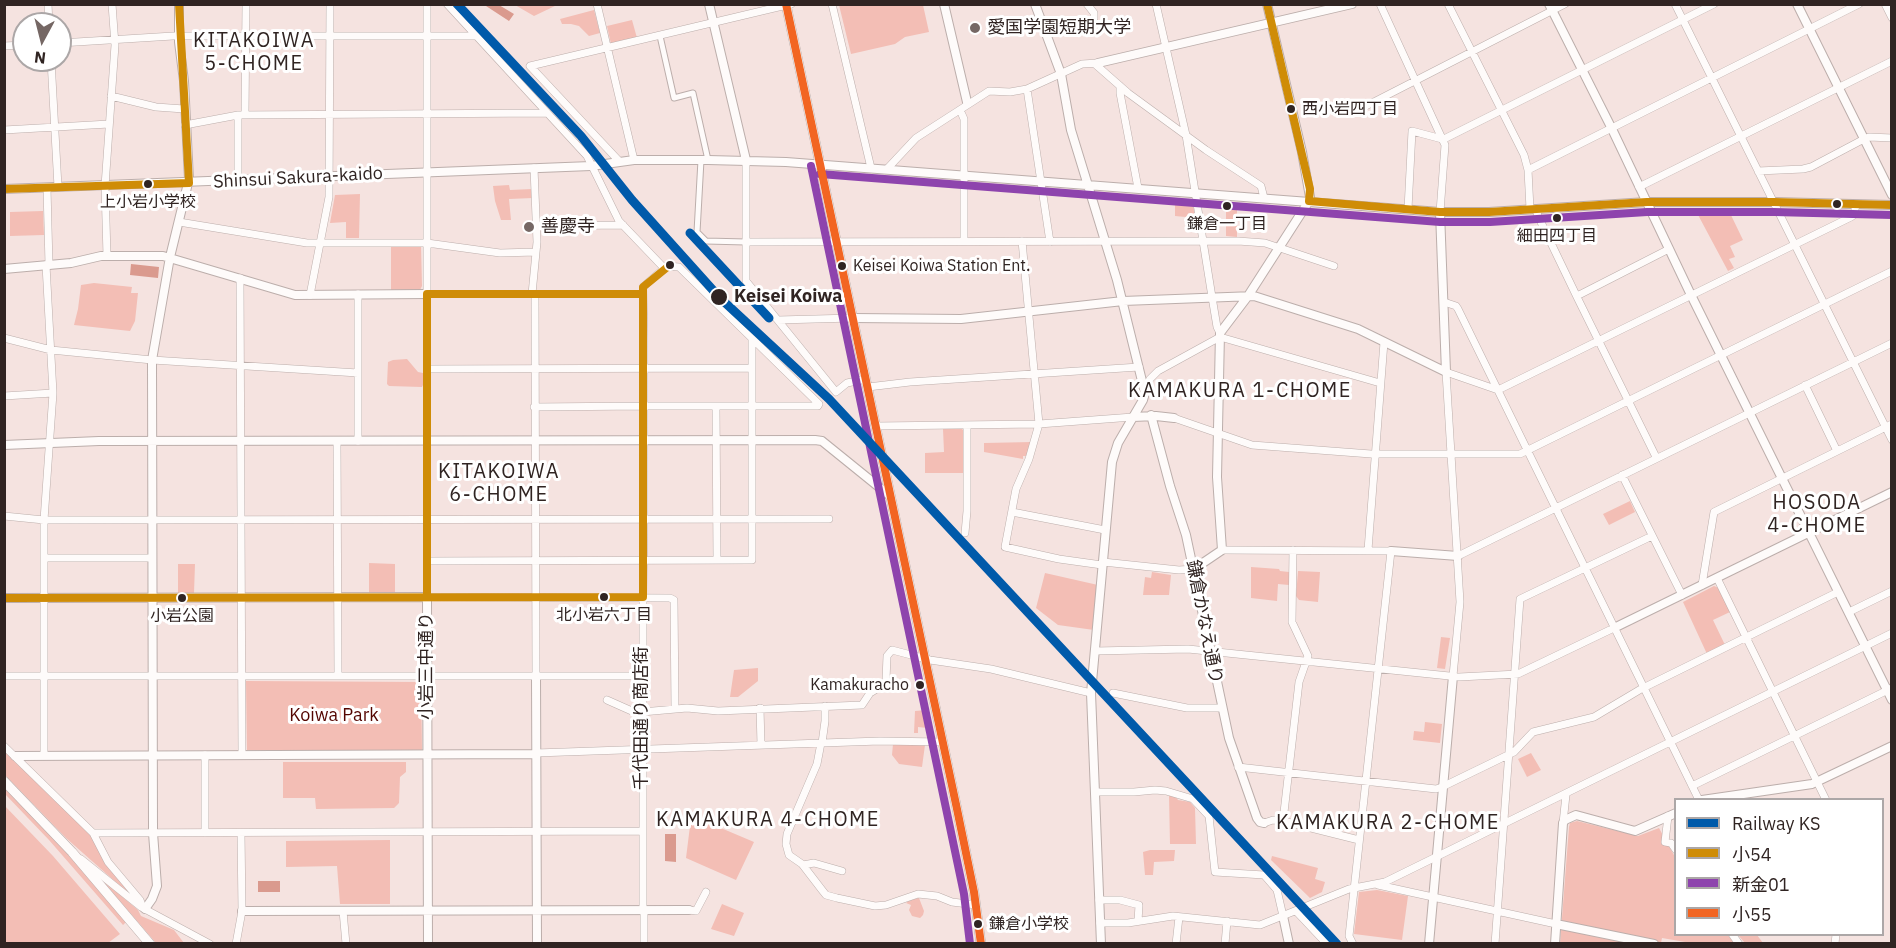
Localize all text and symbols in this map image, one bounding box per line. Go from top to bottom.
north arrow [12,12,72,72]
place label: 愛国学園短期大学 [987,17,1131,39]
marker: 愛国学園短期大学 [968,21,982,35]
district label: KITAKOIWA 5-CHOME [193,29,315,76]
text: N [33,47,47,69]
place label: 西小岩四丁目 [1302,99,1398,119]
marker: 西小岩四丁目 [1285,103,1297,115]
street label: Shinsui Sakura-kaido [213,163,383,193]
marker: 上小岩小学校 [142,178,154,190]
place label: 上小岩小学校 [100,192,196,212]
unlabelled marker [1831,198,1843,210]
marker: 鎌倉一丁目 [1221,200,1233,212]
marker: 細田四丁目 [1551,212,1563,224]
place label: 鎌倉一丁目 [1187,214,1267,234]
place label: 善慶寺 [541,216,595,238]
marker: 善慶寺 [522,220,536,234]
place label: 細田四丁目 [1517,226,1597,246]
place label: Keisei Koiwa Station Ent. [853,256,1030,276]
unlabelled marker [664,259,676,271]
marker: Keisei Koiwa Station Ent. [836,260,848,272]
place label: Keisei Koiwa [734,286,842,308]
marker: Keisei Koiwa [709,287,729,307]
district label: KAMAKURA 1-CHOME [1128,379,1352,403]
district label: KITAKOIWA 6-CHOME [438,460,560,507]
district label: HOSODA 4-CHOME [1767,491,1867,538]
street label: 鎌倉かなえ通り [1181,558,1227,686]
marker: 北小岩六丁目 [598,591,610,603]
marker: 小岩公園 [176,592,188,604]
place label: 北小岩六丁目 [556,605,652,625]
place label: 小岩公園 [150,606,214,626]
street label: 小岩三中通り [416,612,438,720]
street label: 千代田通り商店街 [631,646,653,790]
place label: Kamakuracho [810,675,909,695]
marker: Kamakuracho [914,679,926,691]
park label: Koiwa Park [289,705,379,727]
legend [1674,798,1884,936]
district label: KAMAKURA 4-CHOME [656,808,880,832]
district label: KAMAKURA 2-CHOME [1276,811,1500,835]
text: Railway KS [1732,812,1820,835]
text: 小54 [1732,843,1772,866]
text: 新金01 [1732,873,1790,896]
text: 小55 [1732,903,1772,926]
place label: 鎌倉小学校 [989,914,1069,934]
marker: 鎌倉小学校 [972,918,984,930]

